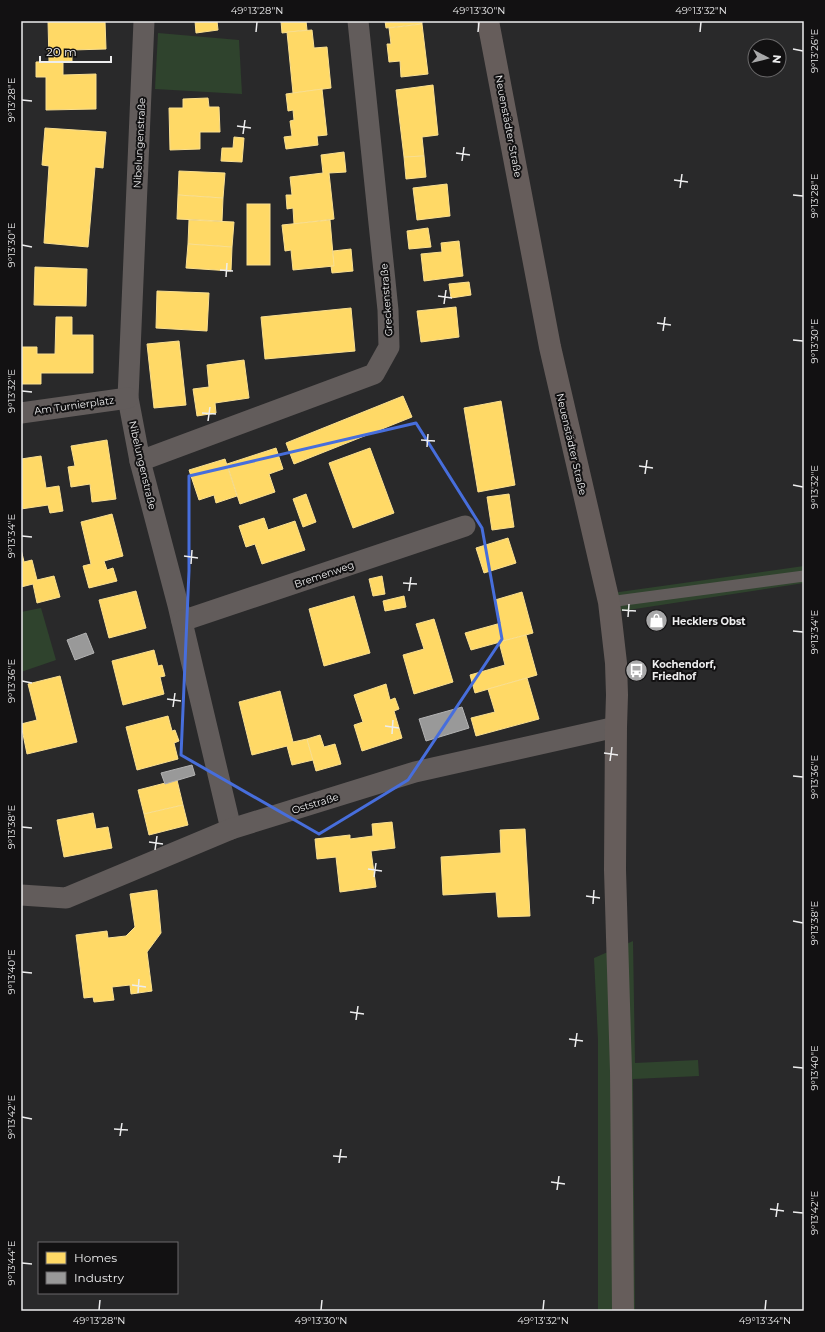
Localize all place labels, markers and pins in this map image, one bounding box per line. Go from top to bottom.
shop icon: Hecklers Obst [644,608,670,634]
place label: Hecklers Obst [672,615,746,628]
bus stop icon: Kochendorf, Friedhof [623,657,649,683]
place label: Kochendorf, Friedhof [652,658,716,683]

